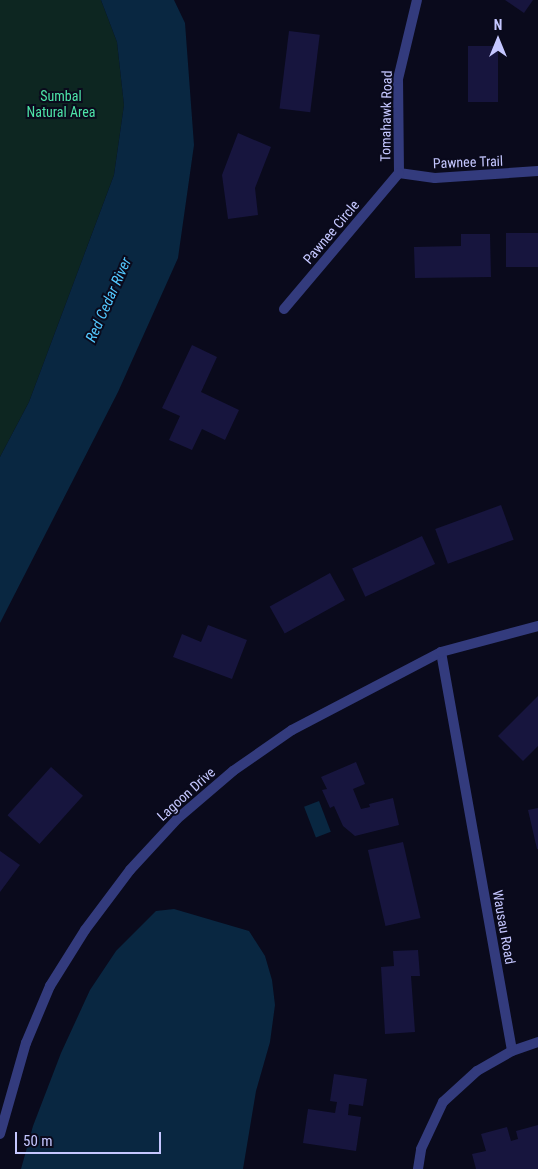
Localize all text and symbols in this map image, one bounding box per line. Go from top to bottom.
north arrow [473,15,523,65]
text: N [494,17,502,33]
street label: Tomahawk Road [377,70,395,162]
park label: Sumbal Natural Area [27,88,95,120]
street label: Pawnee Trail [432,152,504,172]
street label: Pawnee Circle [299,197,363,267]
water label: Red Cedar River [82,255,136,345]
street label: Lagoon Drive [154,764,218,824]
street label: Wausau Road [489,889,519,965]
scale bar [18,1122,164,1154]
text: 50 m [23,1132,53,1150]

